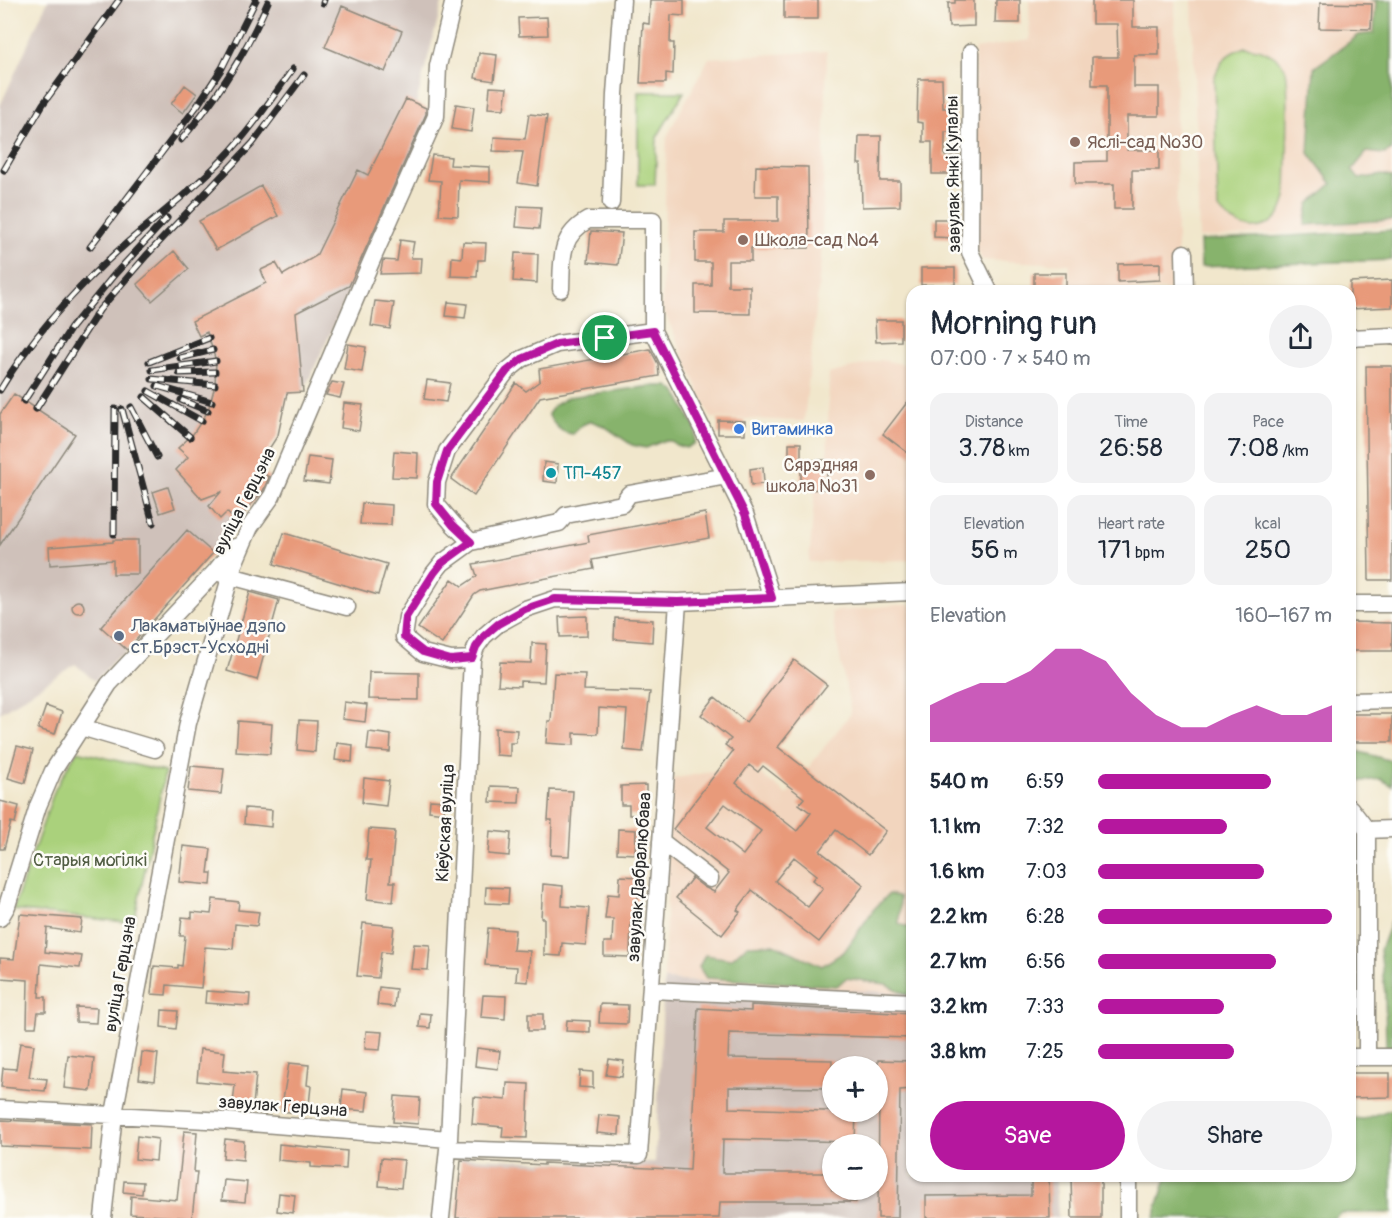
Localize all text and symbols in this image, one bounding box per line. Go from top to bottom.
street label: завулак Янкі Купалы [941,95,966,253]
place label: Яслі-сад №30 [1087,131,1203,154]
marker: Яслі-сад №30 [1068,135,1082,149]
place label: Школа-сад №4 [755,229,879,252]
marker: Школа-сад №4 [736,233,750,247]
text: Morning run [930,303,1097,344]
button: share [1269,305,1332,368]
pin [579,312,630,363]
icon: arrive [588,321,621,354]
text: 07:00 · 7 × 540 m [930,346,1091,371]
text: Distance [965,412,1023,432]
text: Time [1114,412,1148,432]
text: Pace [1252,412,1284,432]
place label: Витаминка [751,418,833,441]
marker: Витаминка [732,422,746,436]
text: 3.78 [958,432,1005,464]
text: 26:58 [1099,432,1163,464]
text: 7:08 [1227,432,1279,464]
text: km [1005,441,1030,461]
text: /km [1279,441,1309,461]
street label: вуліца Герцэна [208,444,281,559]
place label: Сярэдняя школа №31 [766,454,858,498]
place label: ТП-457 [563,462,622,485]
marker: ТП-457 [544,466,558,480]
marker: Сярэдняя школа №31 [863,468,877,482]
text: Elevation [964,514,1024,534]
text: Heart rate [1097,514,1165,534]
text: kcal [1255,514,1281,534]
text: 56 [971,534,1000,566]
text: 171 [1097,534,1132,566]
text: 250 [1245,534,1291,566]
text: m [1000,543,1017,563]
text: bpm [1132,543,1165,563]
text: Elevation [930,603,1006,628]
text: 160–167 m [1235,603,1332,628]
place label: Лакаматыўнае дэпо ст.Брэст-Усходні [130,615,286,659]
marker: Лакаматыўнае дэпо ст.Брэст-Усходні [112,629,126,643]
street label: Кіеўская вуліца [431,763,460,883]
text: 540 m [930,769,988,794]
text: 6:59 [1026,769,1064,794]
street label: завулак Дабралюбава [622,792,657,963]
text: 1.1 km [930,814,980,839]
text: 7:32 [1026,814,1064,839]
park label: Старыя могілкі [33,849,147,872]
text: 1.6 km [930,859,984,884]
text: 7:03 [1026,859,1067,884]
text: 2.2 km [930,904,987,929]
text: 6:28 [1026,904,1064,929]
street label: вуліца Герцэна [99,914,142,1034]
text: 2.7 km [930,949,987,974]
text: 6:56 [1026,949,1065,974]
text: 3.2 km [930,994,987,1019]
text: 7:33 [1026,994,1064,1019]
text: 3.8 km [930,1039,986,1064]
text: 7:25 [1026,1039,1064,1064]
map controls [822,1056,888,1200]
button: + [822,1056,888,1122]
street label: завулак Герцэна [218,1091,348,1122]
button: Save [930,1101,1125,1170]
button: Share [1137,1101,1332,1170]
button: − [822,1134,888,1200]

